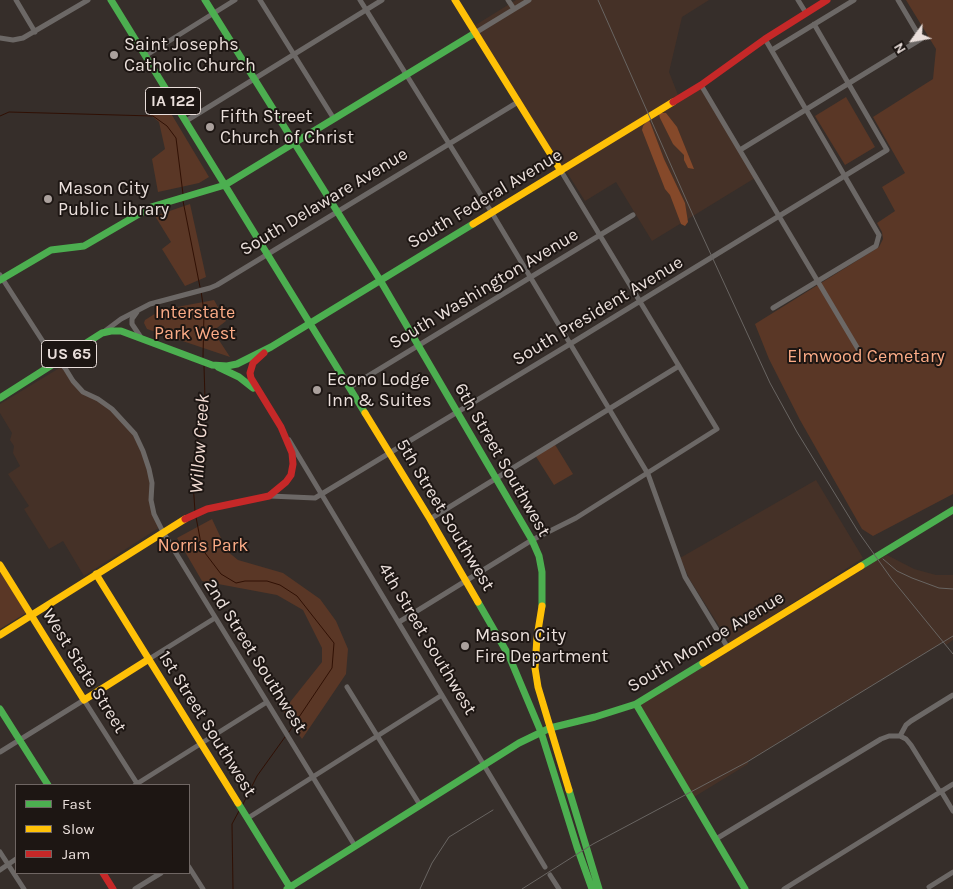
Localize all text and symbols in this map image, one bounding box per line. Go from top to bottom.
north arrow [888,15,938,65]
place label: Saint Josephs Catholic Church [124,34,256,76]
text: N [890,39,910,57]
marker: Saint Josephs Catholic Church [108,49,120,61]
road number: IA 122 [146,88,200,114]
place label: Fifth Street Church of Christ [220,106,354,148]
marker: Fifth Street Church of Christ [204,121,216,133]
street label: South Delaware Avenue [236,143,412,261]
street label: South Federal Avenue [404,144,566,254]
place label: Mason City Public Library [58,178,169,220]
marker: Mason City Public Library [42,193,54,205]
street label: South Washington Avenue [386,224,582,354]
street label: South President Avenue [509,251,687,371]
park label: Interstate Park West [154,302,236,344]
road number: US 65 [42,340,96,368]
park label: Elmwood Cemetary [787,346,945,368]
place label: Econo Lodge Inn & Suites [327,369,431,412]
street label: 6th Street Southwest [449,379,555,541]
marker: Econo Lodge Inn & Suites [311,384,323,396]
water label: Willow Creek [185,393,215,495]
street label: 5th Street Southwest [391,435,499,595]
park label: Norris Park [158,535,248,557]
street label: 4th Street Southwest [373,559,481,719]
street label: 2nd Street Southwest [199,575,311,737]
street label: South Monroe Avenue [624,587,788,697]
street label: West State Street [37,605,131,737]
place label: Mason City Fire Department [475,625,608,668]
marker: Mason City Fire Department [459,640,471,652]
street label: 1st Street Southwest [153,647,261,801]
legend [15,784,190,874]
text: Fast [62,795,91,813]
text: Slow [62,820,94,838]
text: Jam [62,845,90,863]

